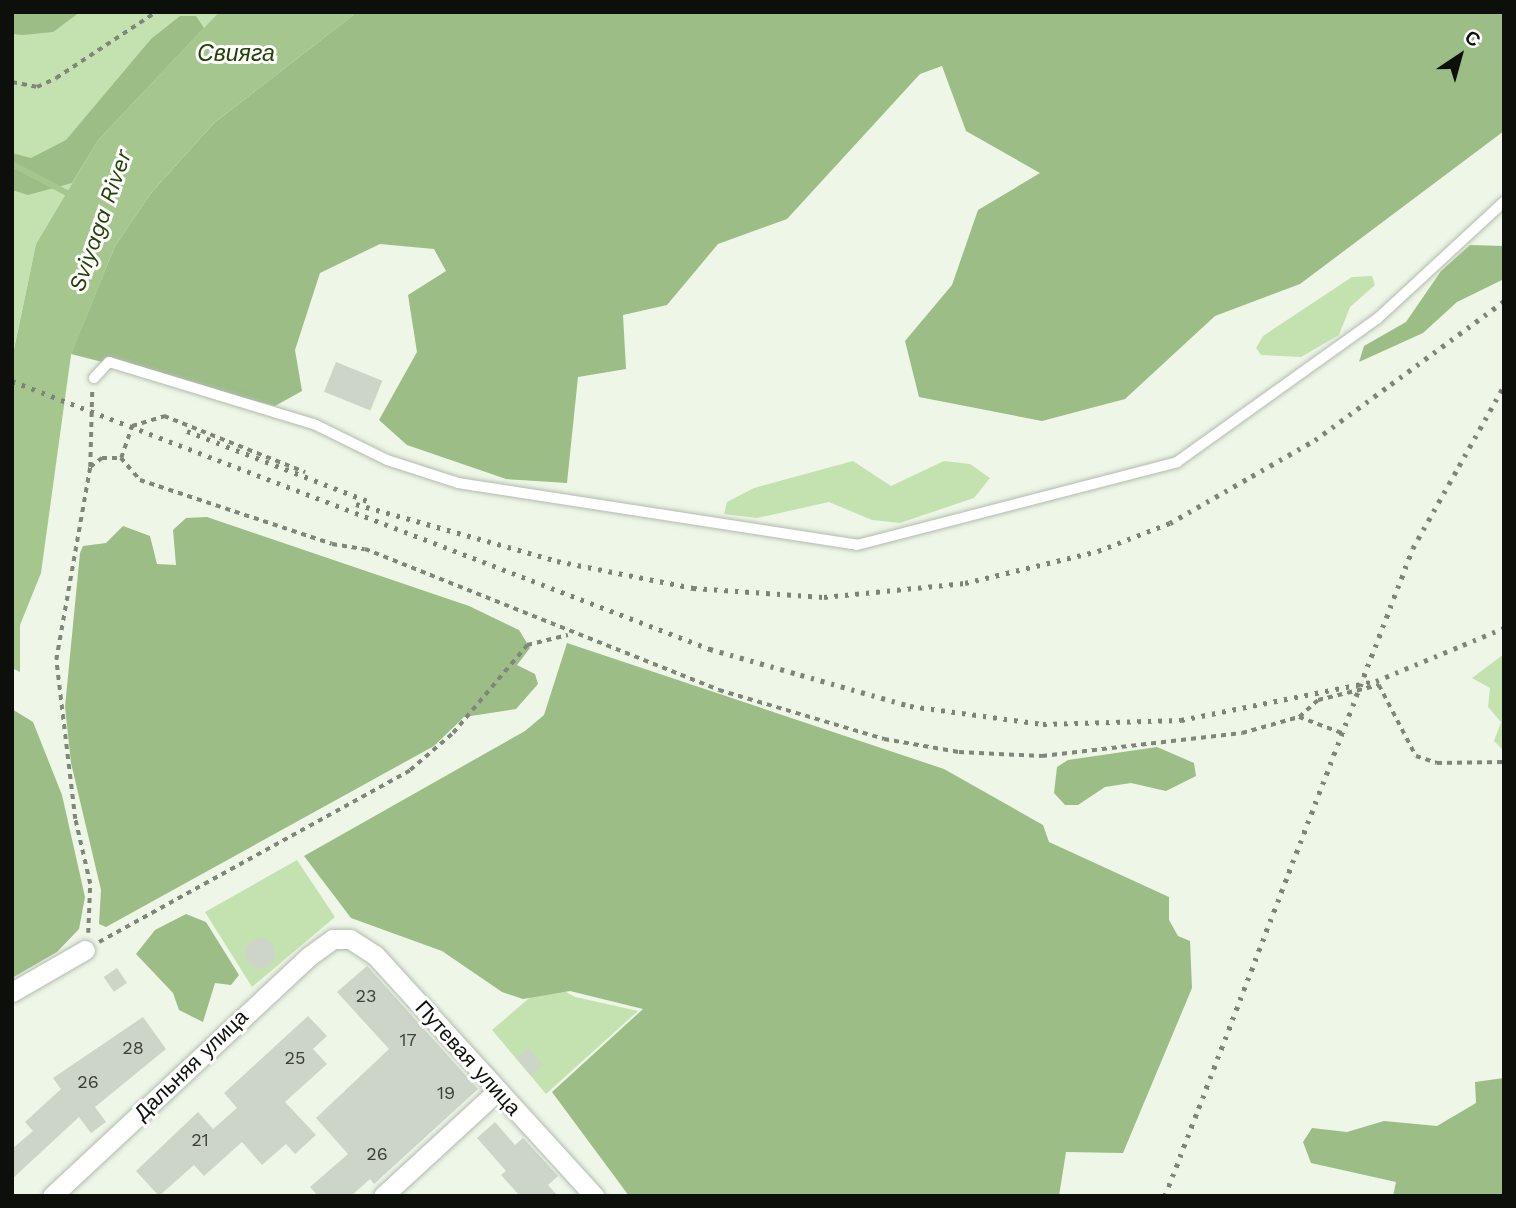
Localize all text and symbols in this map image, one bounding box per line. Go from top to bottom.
north arrow [1425,21,1495,91]
text: С [1460,25,1485,52]
water label: Свияга [197,40,275,68]
water label: Sviyaga River [64,146,138,296]
house number: 23 [356,985,376,1007]
street label: Путевая улица [410,995,526,1121]
street label: Дальняя улица [129,1004,253,1126]
house number: 17 [399,1029,417,1051]
house number: 28 [122,1037,144,1059]
house number: 25 [285,1047,305,1069]
house number: 26 [77,1071,99,1093]
house number: 19 [437,1082,455,1104]
house number: 21 [191,1129,209,1151]
house number: 26 [366,1143,388,1165]

